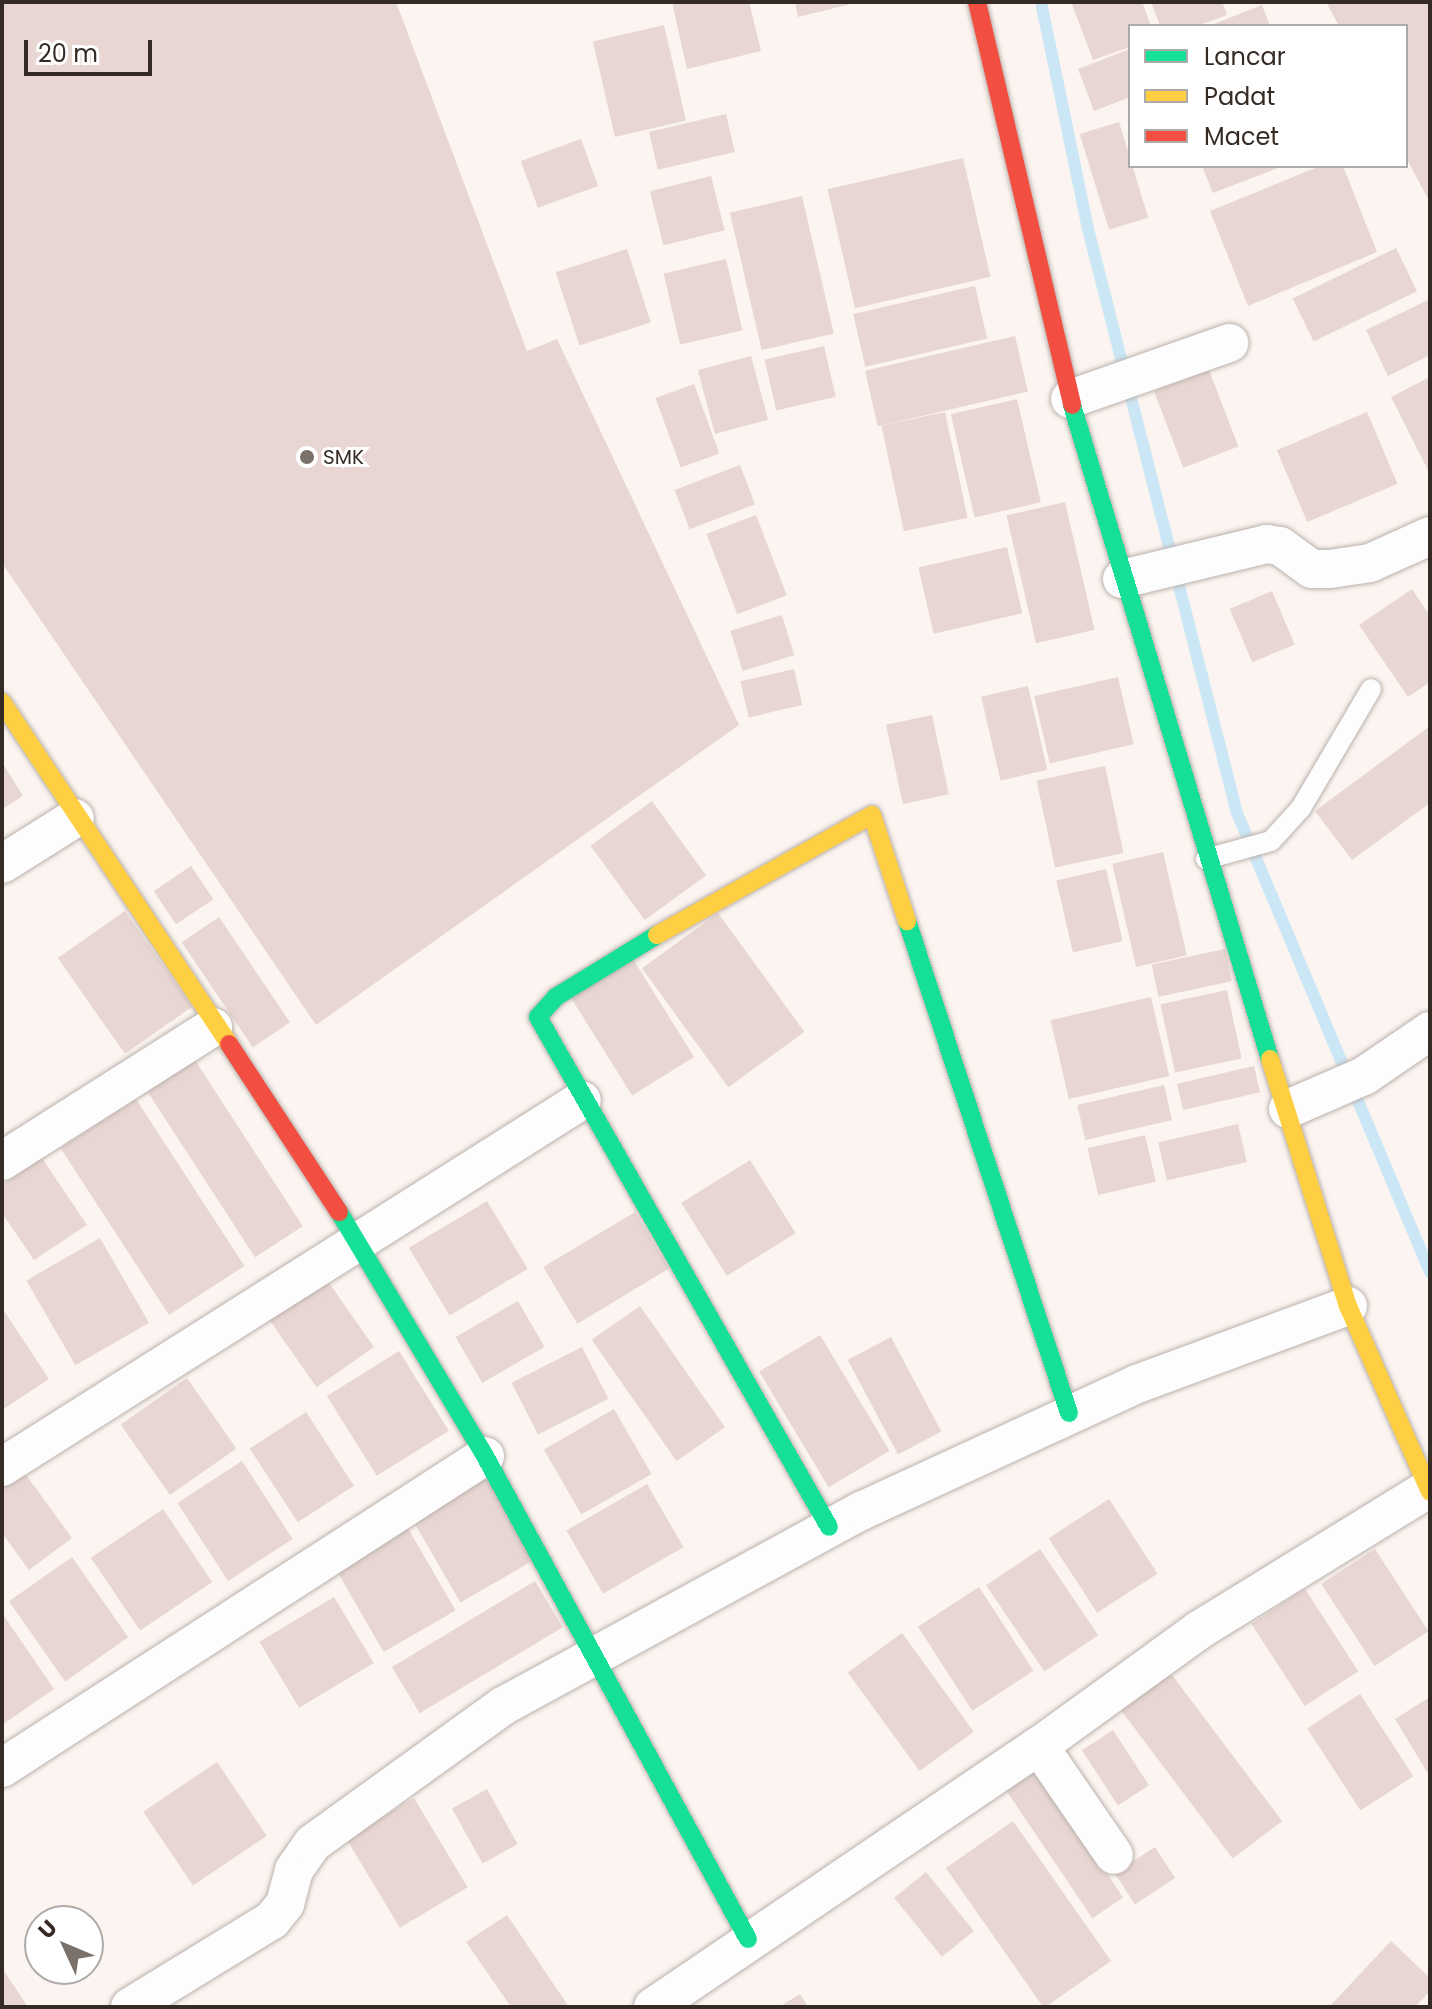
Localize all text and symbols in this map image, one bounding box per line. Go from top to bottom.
scale bar [28,24,156,74]
legend [1128,24,1408,168]
text: 20 m [38,37,98,70]
text: Lancar [1204,40,1286,73]
text: Padat [1204,80,1275,113]
text: Macet [1204,120,1279,153]
place label: SMK [323,445,364,469]
marker: SMK [298,448,316,466]
north arrow [24,1905,104,1985]
text: U [31,1913,64,1946]

